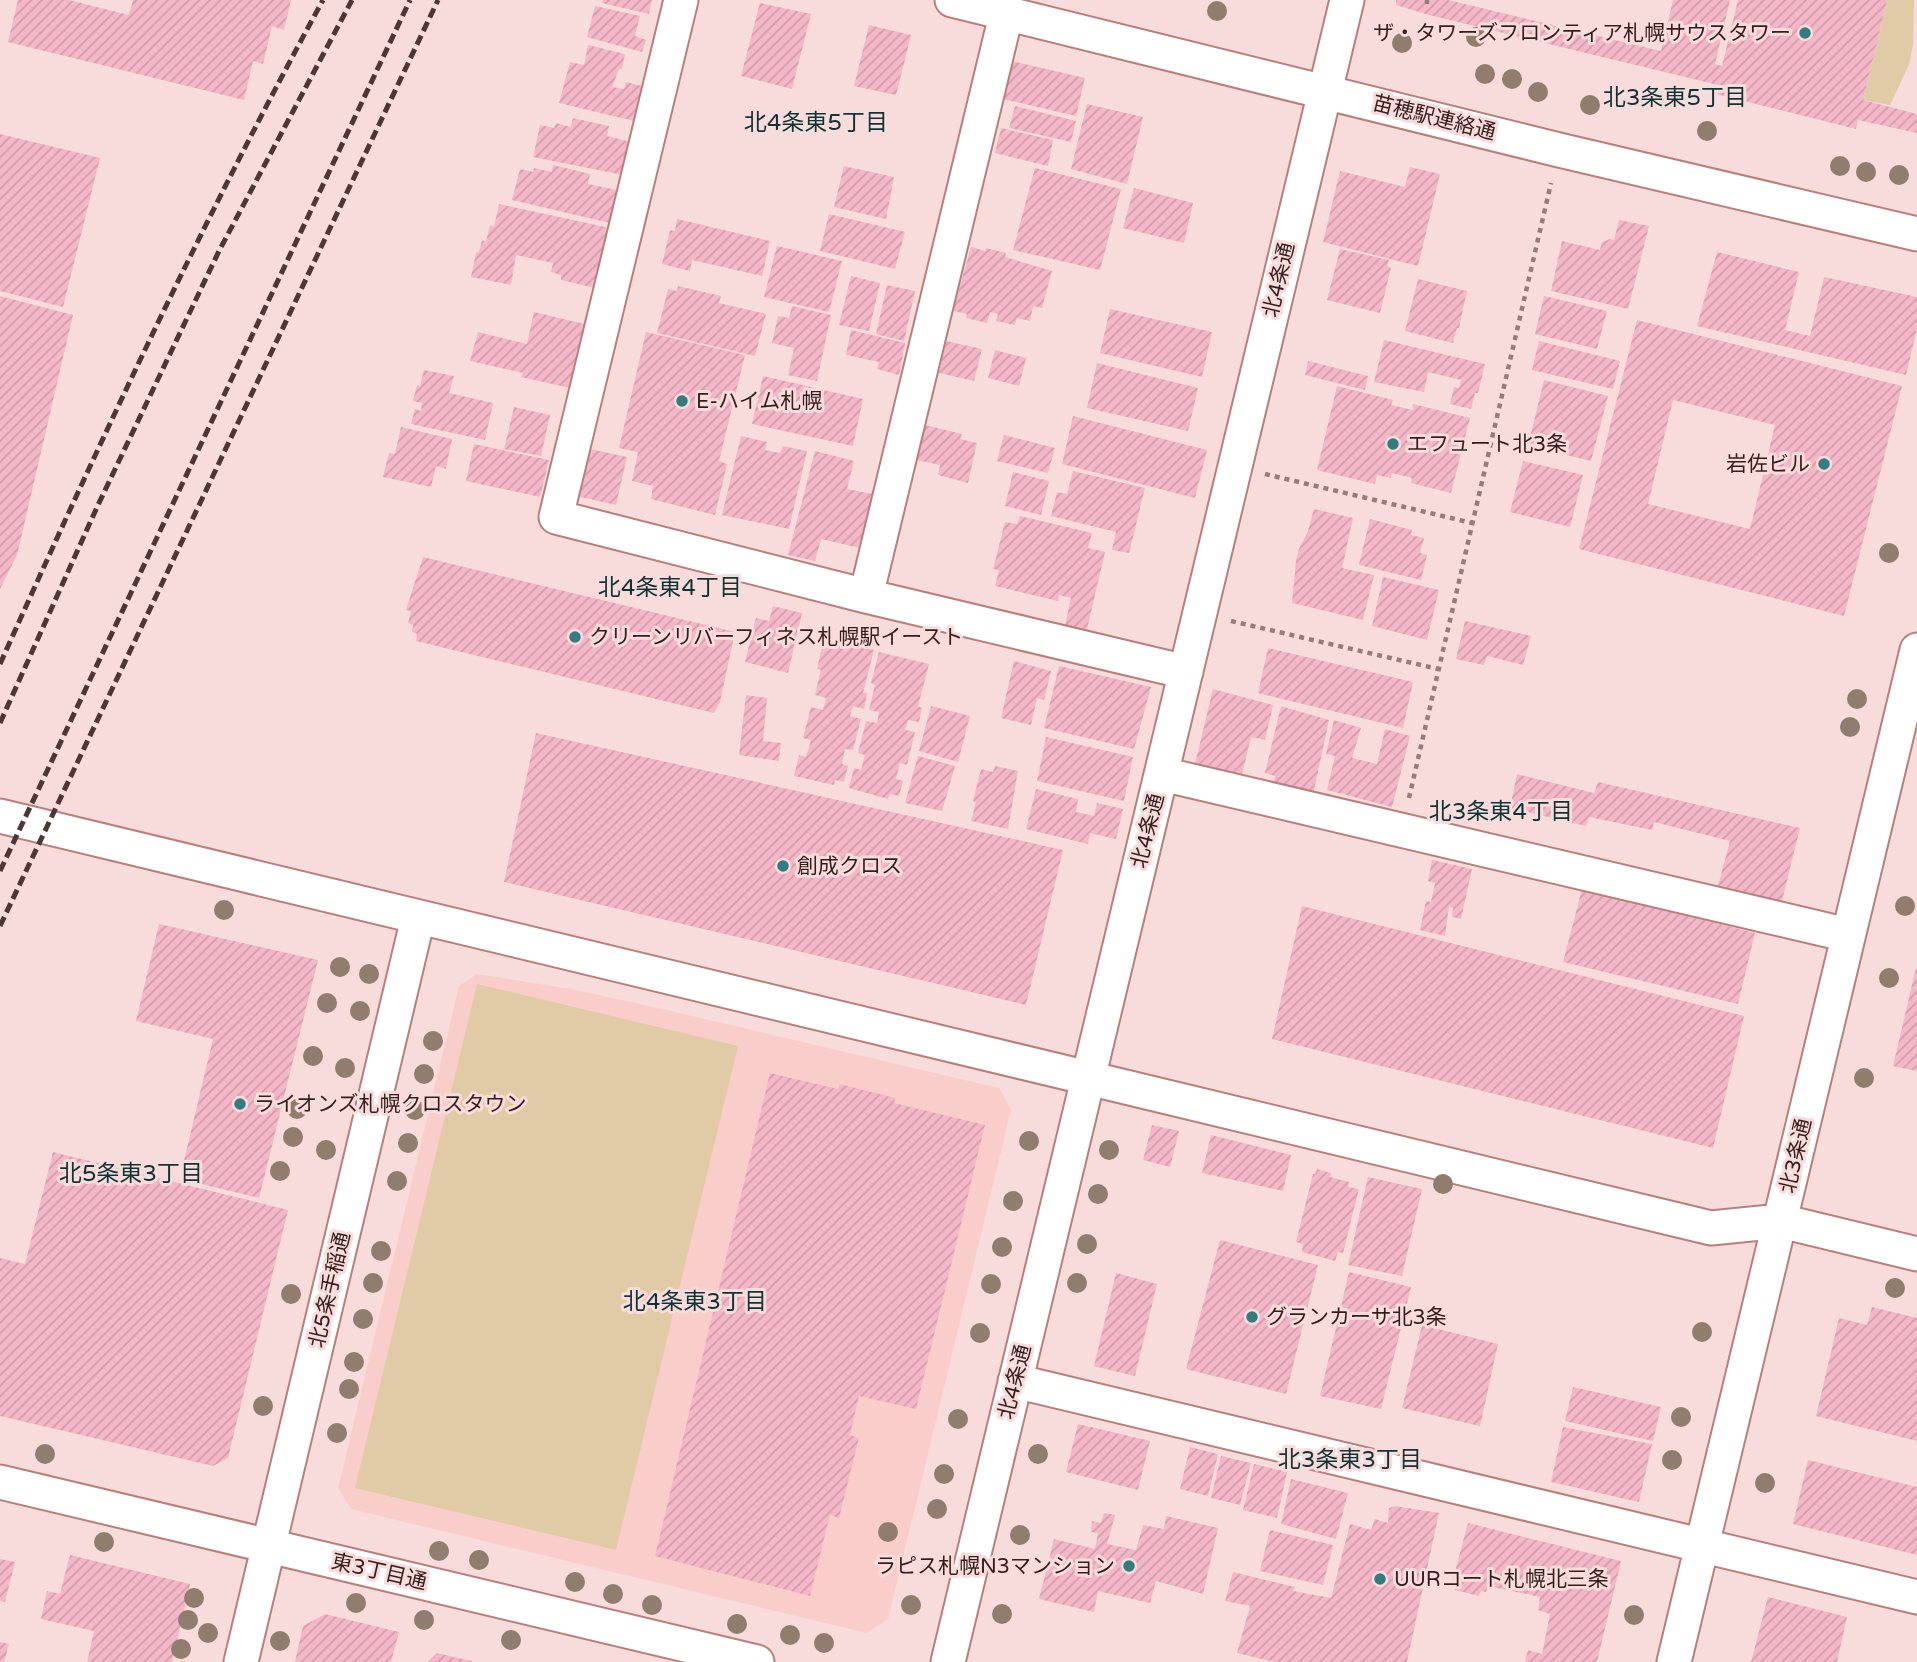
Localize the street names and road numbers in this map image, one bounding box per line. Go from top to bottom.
street label: 苗穂駅連絡通 [1370,91,1498,145]
street label: 北4条通 [1258,240,1300,320]
street label: 北4条通 [1127,791,1169,871]
street label: 北3条通 [1775,1116,1817,1196]
street label: 北5条手稲通 [305,1230,355,1350]
street label: 北4条通 [994,1342,1036,1422]
street label: 東3丁目通 [329,1549,429,1595]

